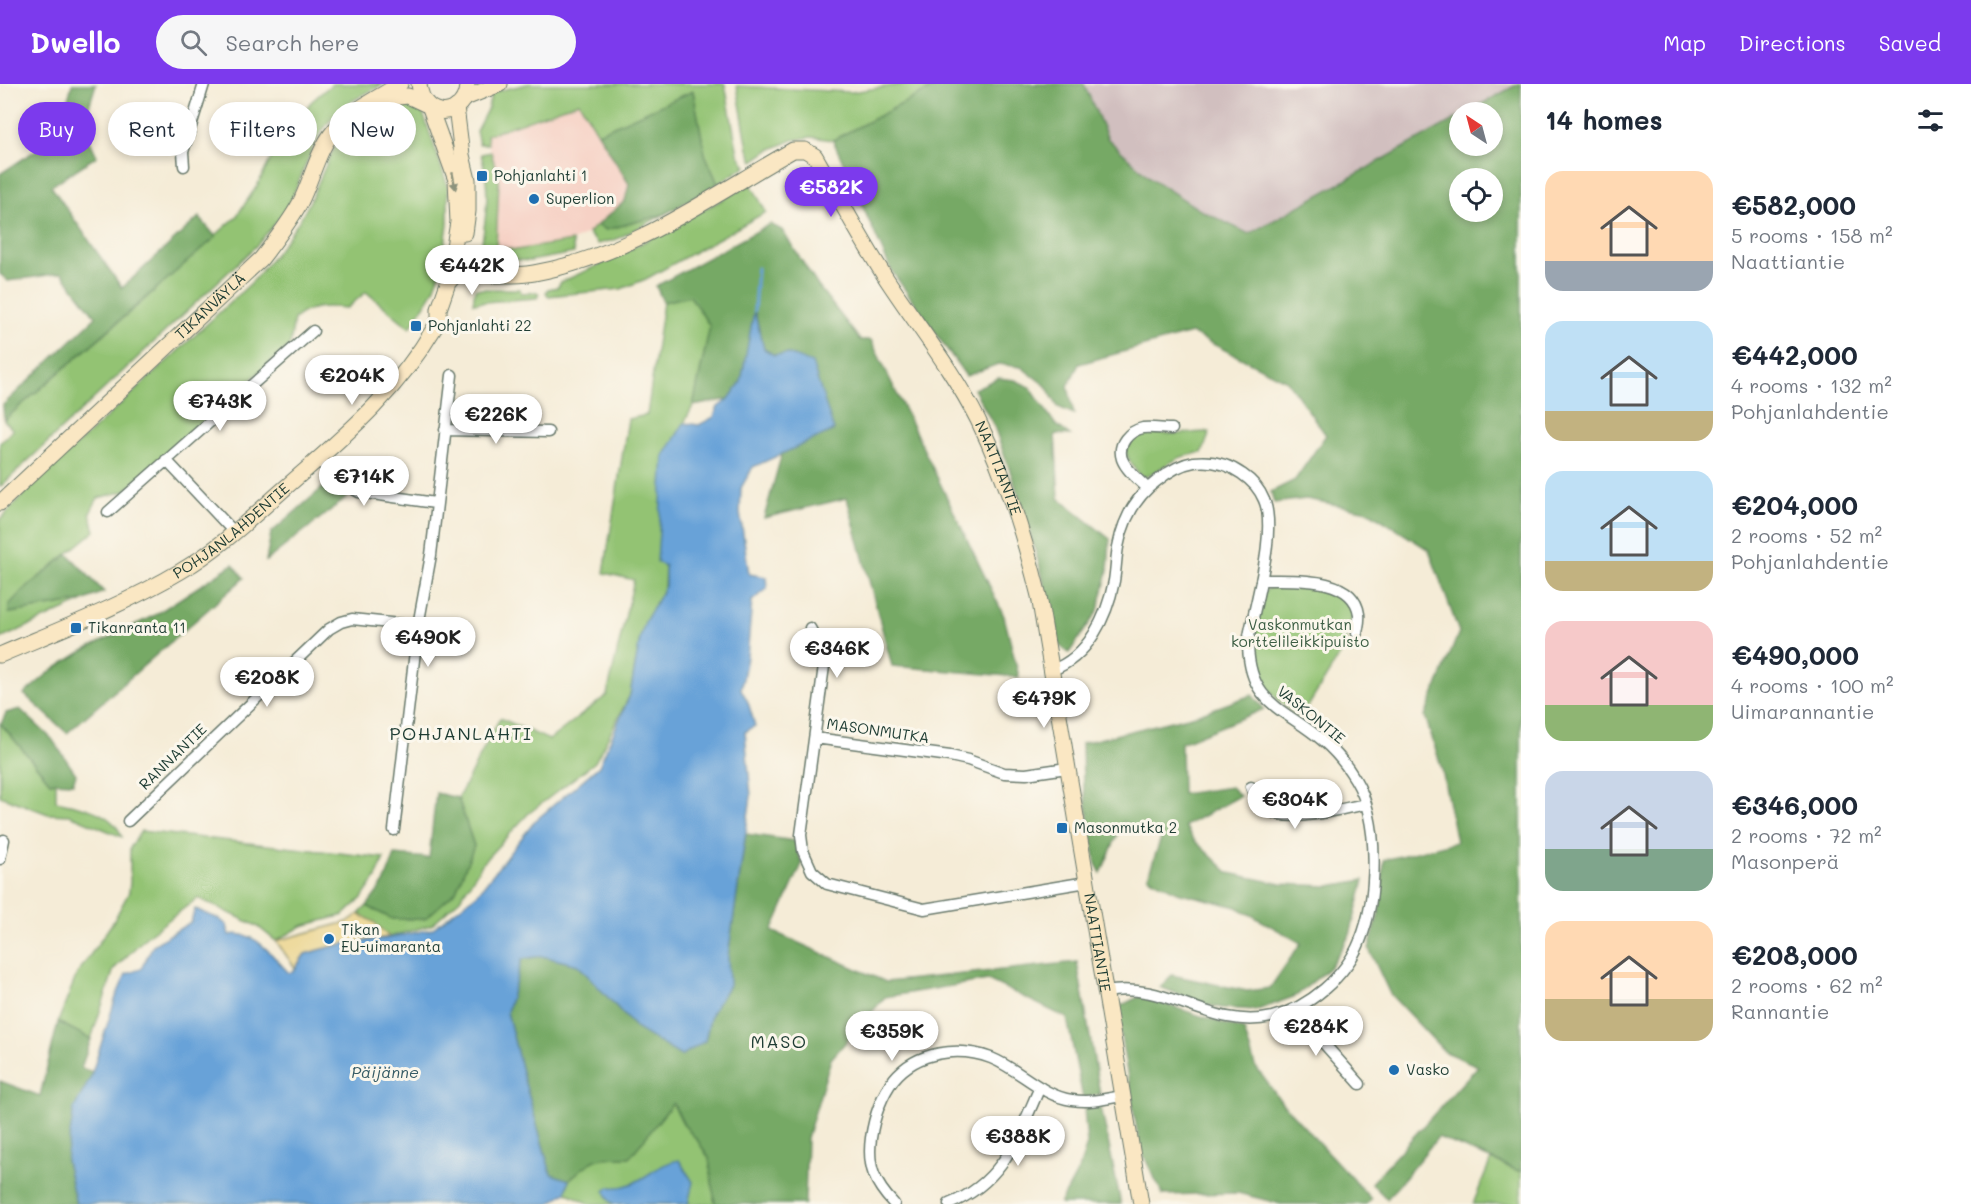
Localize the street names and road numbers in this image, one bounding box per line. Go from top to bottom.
street label: TIKANVÄYLÄ [170,268,249,343]
street label: NAATTIANTIE [971,417,1027,518]
street label: POHJANLAHDENTIE [169,478,294,583]
street label: VASKONTIE [1274,681,1350,748]
street label: MASONMUTKA [825,713,931,747]
street label: RANNANTIE [134,719,211,794]
street label: NAATTIANTIE [1080,892,1116,994]

